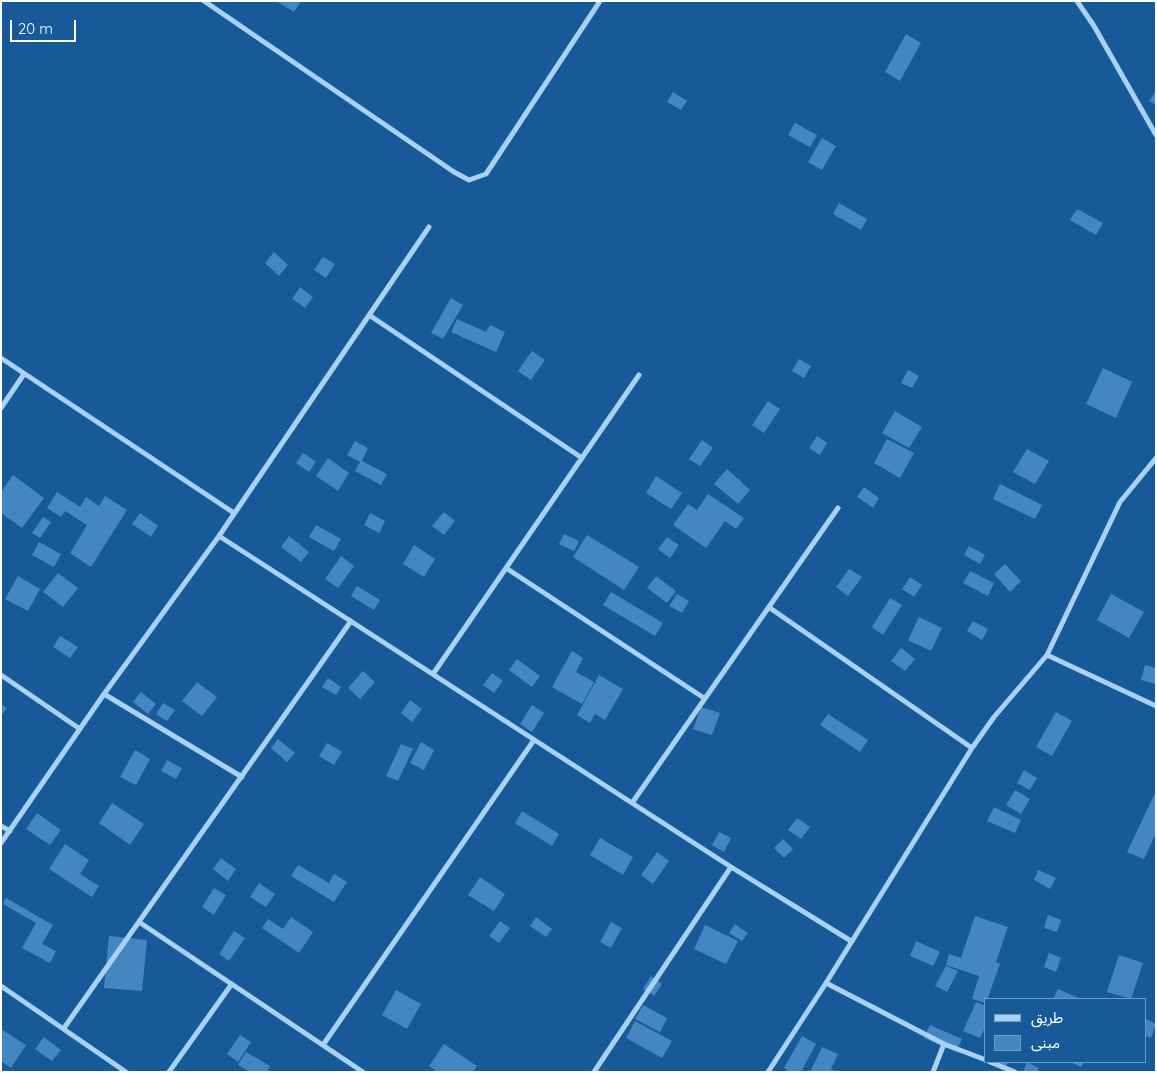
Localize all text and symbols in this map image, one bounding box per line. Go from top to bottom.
scale bar [12,10,79,42]
text: 20 m [18,19,53,38]
legend [984,998,1147,1063]
text: طريق [1031,1008,1063,1027]
text: مبنى [1031,1033,1060,1052]

